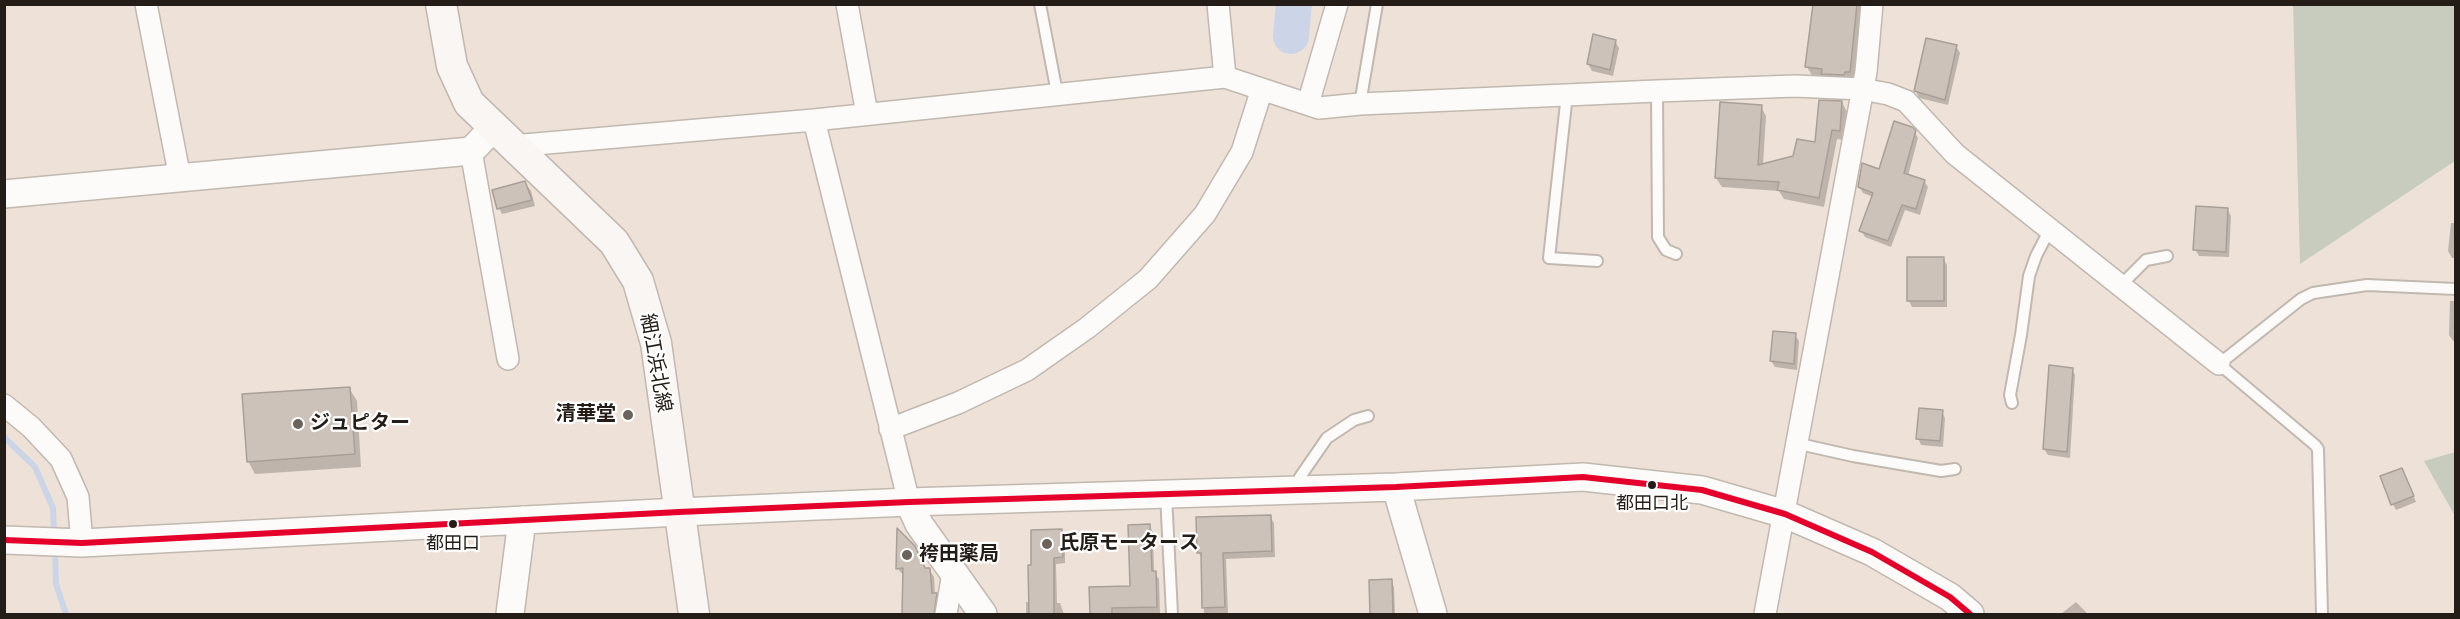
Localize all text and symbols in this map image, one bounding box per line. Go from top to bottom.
street label: 細江浜北線 [634,312,676,414]
place label: 清華堂 [556,403,616,427]
marker: 清華堂 [621,408,635,422]
place label: ジュピター [310,412,410,436]
marker: ジュピター [291,417,305,431]
marker: 都田口北 [1646,479,1658,491]
place label: 都田口北 [1616,493,1688,515]
marker: 都田口 [447,518,459,530]
place label: 氏原モータース [1059,532,1199,556]
place label: 都田口 [426,533,480,555]
marker: 氏原モータース [1040,537,1054,551]
place label: 袴田薬局 [919,543,999,567]
marker: 袴田薬局 [900,548,914,562]

